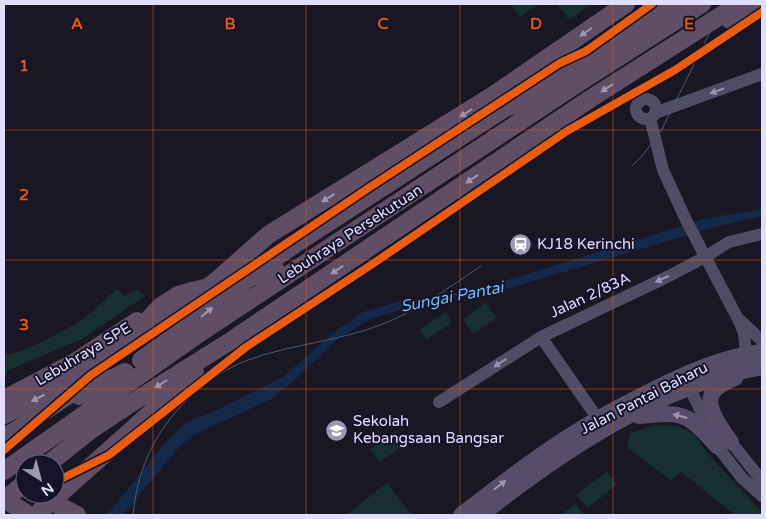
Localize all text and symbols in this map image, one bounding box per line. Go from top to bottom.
text: A [71,14,83,34]
text: B [224,14,236,34]
text: C [377,14,389,34]
text: D [530,14,542,34]
text: E [684,14,694,34]
one-way arrow [579,27,593,37]
text: 1 [19,56,29,76]
one-way arrow [601,84,614,93]
one-way arrow [709,88,724,95]
one-way arrow [459,108,473,117]
one-way arrow [466,174,479,184]
street label: Lebuhraya Persekutuan [274,180,426,288]
text: 2 [19,185,29,205]
one-way arrow [321,193,334,202]
station icon: KJ18 Kerinchi [509,232,533,256]
place label: KJ18 Kerinchi [537,235,635,253]
one-way arrow [331,265,344,274]
street label: Jalan 2/83A [547,269,633,321]
one-way arrow [655,276,669,284]
water label: Sungai Pantai [399,277,507,317]
one-way arrow [200,307,213,318]
text: 3 [19,315,29,335]
street label: Lebuhraya SPE [32,318,134,390]
one-way arrow [493,358,506,367]
street label: Jalan Pantai Baharu [577,358,711,438]
one-way arrow [155,380,168,389]
one-way arrow [31,394,45,402]
place label: Sekolah Kebangsaan Bangsar [353,412,504,447]
one-way arrow [672,412,687,420]
school or university icon: Sekolah Kebangsaan Bangsar [325,418,349,442]
north arrow [15,454,65,504]
text: N [38,479,57,499]
one-way arrow [493,480,506,491]

